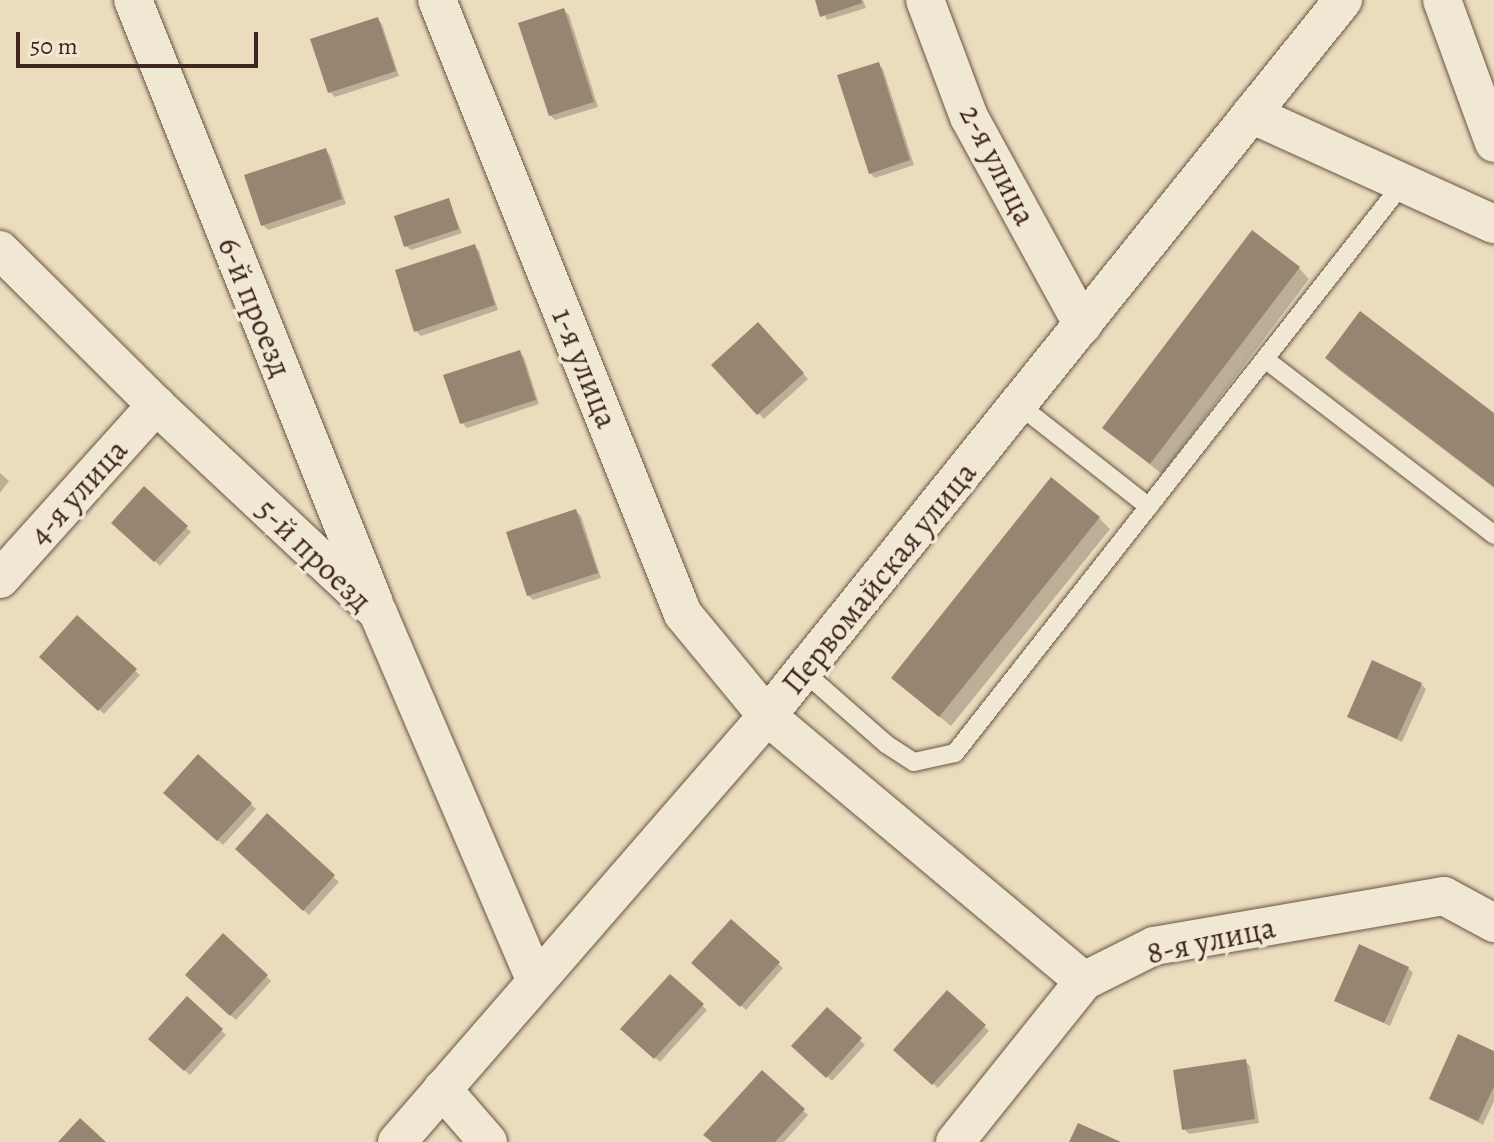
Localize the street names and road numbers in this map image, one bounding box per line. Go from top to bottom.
street label: 2-я улица [951,98,1045,232]
street label: 6-й проезд [210,232,300,382]
street label: 1-я улица [544,302,626,434]
street label: 4-я улица [20,431,136,553]
street label: Первомайская улица [773,454,985,702]
street label: 5-й проезд [248,490,380,620]
street label: 8-я улица [1143,908,1279,972]

